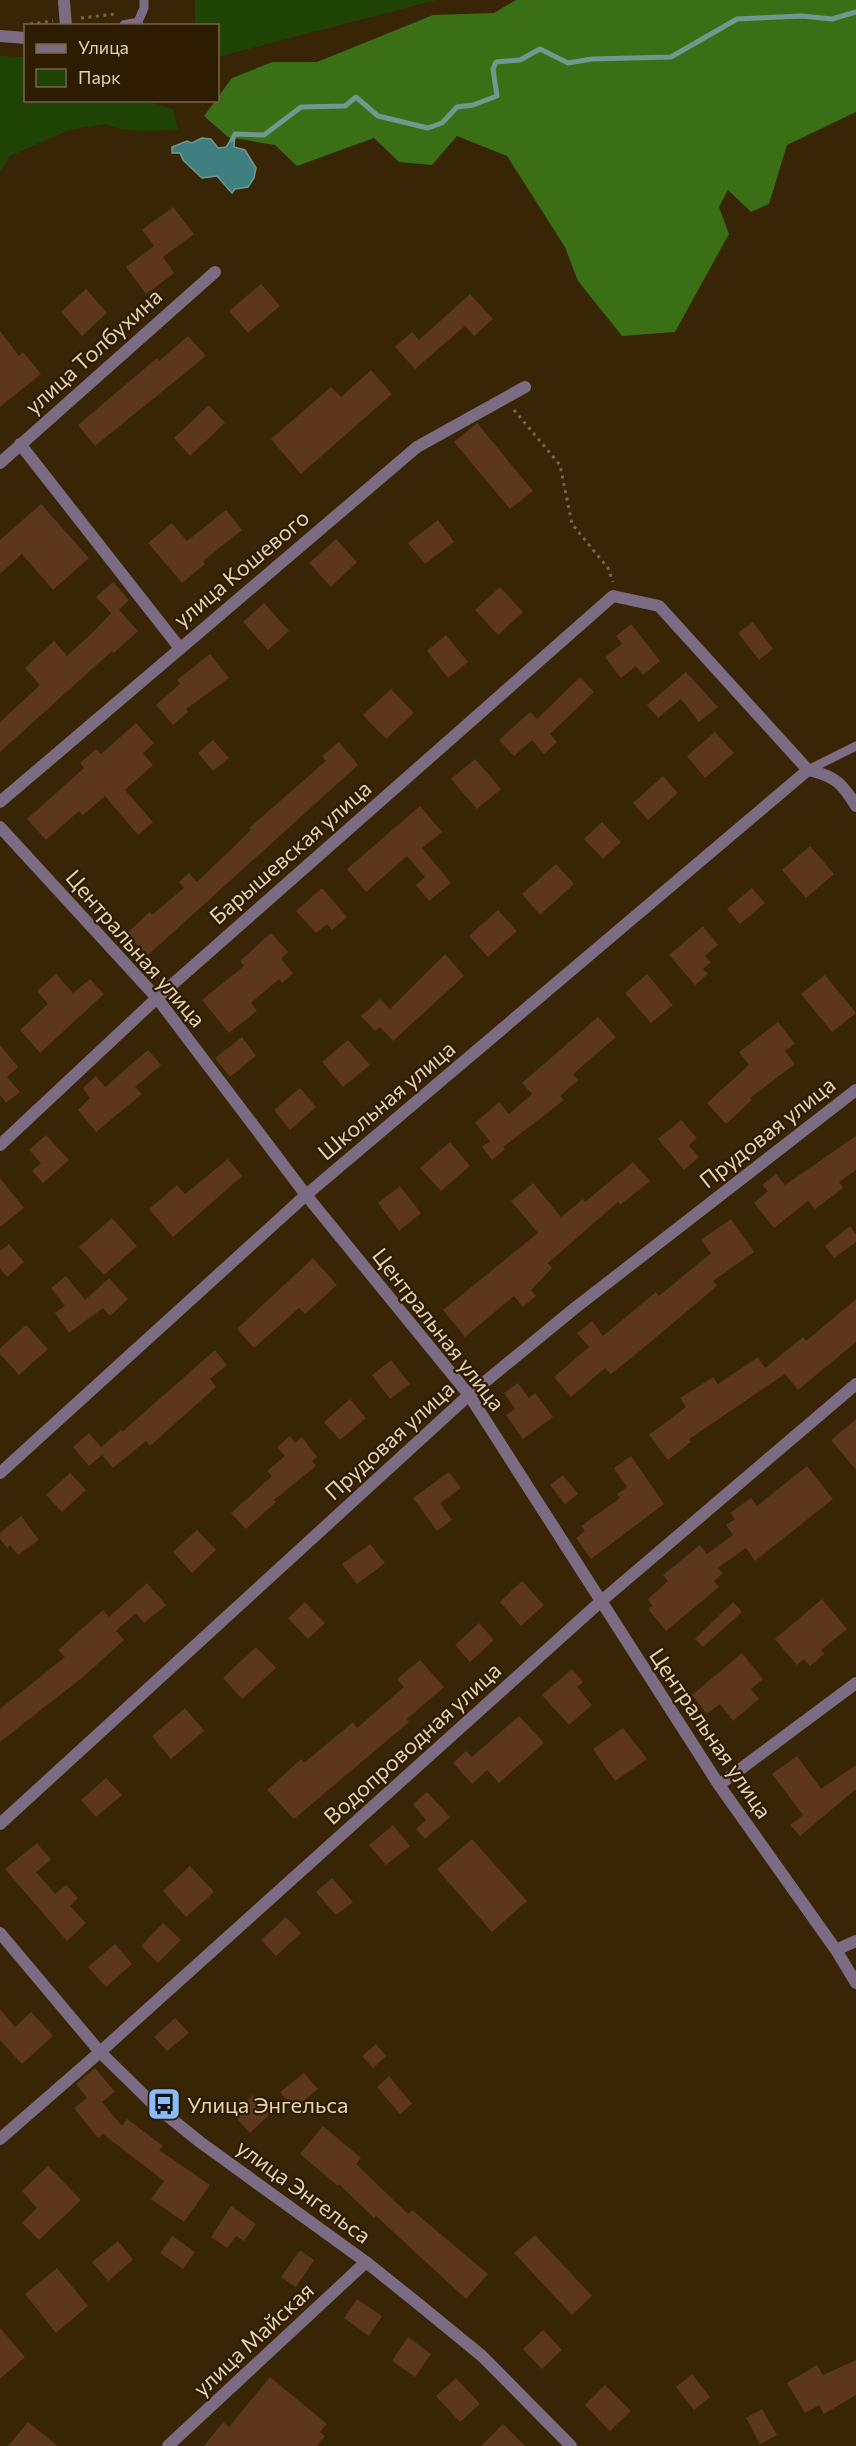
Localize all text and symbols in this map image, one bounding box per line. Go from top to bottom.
legend [24,24,219,102]
text: Улица [78,36,129,58]
text: Парк [78,66,121,88]
street label: улица Толбухина [19,282,167,420]
street label: улица Кошевого [168,503,314,633]
street label: Барышевская улица [204,774,376,930]
street label: Центральная улица [60,864,212,1032]
street label: Школьная улица [312,1035,460,1165]
street label: Прудовая улица [694,1071,840,1193]
street label: Центральная улица [367,1242,511,1416]
street label: Прудовая улица [319,1375,459,1505]
street label: Центральная улица [644,1643,778,1823]
street label: Водопроводная улица [318,1656,506,1830]
bus stop icon: Улица Энгельса [146,2086,182,2122]
place label: Улица Энгельса [187,2091,349,2118]
street label: улица Энгельса [232,2133,376,2249]
street label: улица Майская [187,2276,319,2402]

